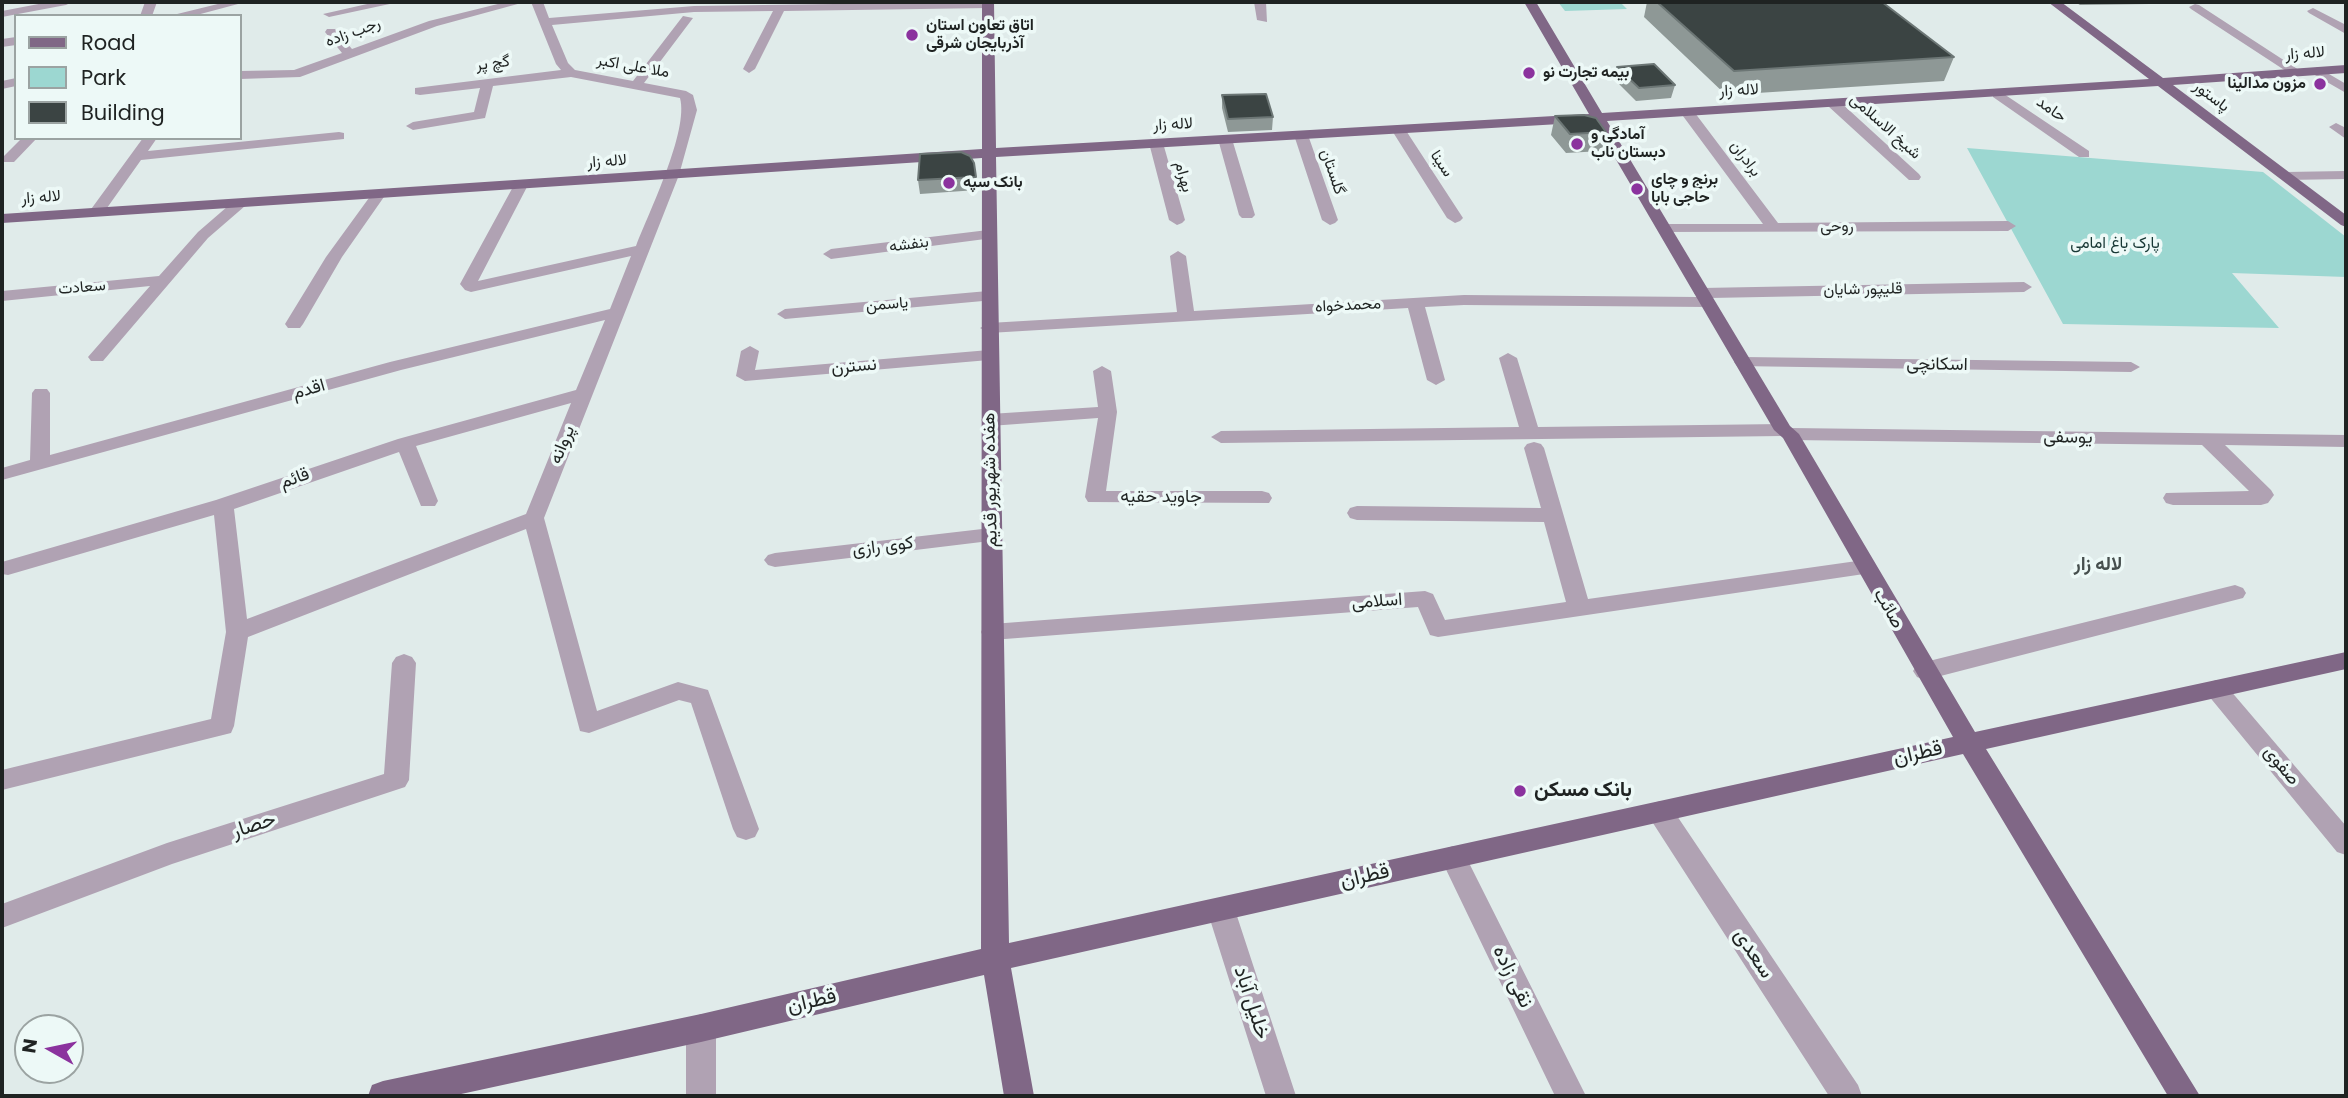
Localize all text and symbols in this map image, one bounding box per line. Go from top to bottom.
legend [14,14,242,140]
street label: رجب زاده [323,14,383,52]
place label: اتاق تعاون استان آذربایجان شرقی [926,16,1034,54]
marker: اتاق تعاون استان آذربایجان شرقی [904,27,920,43]
text: Road [81,28,136,57]
street label: لاله زار [2284,43,2326,65]
street label: ملا علی اکبر [595,51,671,83]
street label: گچ پر [475,52,511,76]
text: Park [81,63,126,92]
place label: بیمه تجارت نو [1543,63,1629,83]
marker: بیمه تجارت نو [1521,65,1537,81]
place label: مزون مدالینا [2227,74,2306,94]
marker: مزون مدالینا [2312,76,2328,92]
street label: پاستور [2189,77,2233,117]
street label: لاله زار [1719,80,1759,102]
street label: شیخ الاسلامی [1846,90,1924,164]
street label: حامد [2032,93,2070,127]
text: Building [81,98,165,127]
street label: لاله زار [1153,114,1193,136]
place label: آمادگی و دبستان ناب [1591,125,1666,163]
marker: آمادگی و دبستان ناب [1569,136,1585,152]
street label: برادران [1725,137,1765,181]
street label: گلستان [1315,147,1349,197]
street label: سینا [1425,147,1457,181]
street label: لاله زار [586,151,628,173]
street label: بهرام [1170,160,1196,194]
place label: برنج و چای حاجی بابا [1651,170,1718,208]
place label: بانک سپه [963,173,1023,193]
marker: بانک سپه [941,175,957,191]
marker: برنج و چای حاجی بابا [1629,181,1645,197]
street label: لاله زار [20,187,62,209]
street label: روحی [1820,217,1854,237]
street label: بنفشه [888,233,930,257]
park label: پارک باغ امامی [2070,234,2160,254]
street label: سعادت [57,276,107,300]
street label: قلیپور شایان [1823,280,1903,300]
street label: یاسمن [865,294,909,316]
street label: محمدخواه [1314,295,1382,317]
street label: نسترن [830,354,878,380]
street label: اسکانچی [1906,354,1968,376]
street label: اقدم [290,375,328,405]
street label: هفده شهریور قدیم [979,412,1003,548]
street label: پروانه [546,423,580,467]
street label: یوسفی [2043,427,2093,449]
street label: قائم [277,464,313,494]
street label: جاوید حقیه [1120,486,1202,508]
street label: کوی رازی [851,533,915,561]
district label: لاله زار [2074,554,2122,576]
street label: صائب [1868,585,1908,633]
street label: اسلامی [1351,589,1403,615]
street label: قطران [1891,736,1945,772]
street label: صفوی [2258,742,2304,790]
place label: بانک مسکن [1534,778,1632,804]
marker: بانک مسکن [1512,783,1528,799]
street label: حصار [229,807,279,845]
street label: قطران [1338,859,1392,895]
street label: سعدی [1728,924,1778,984]
street label: نقی زاده [1486,942,1538,1012]
street label: خلیل آباد [1227,963,1275,1043]
street label: قطران [785,984,839,1020]
north arrow [14,1014,84,1084]
text: N [15,1037,44,1055]

